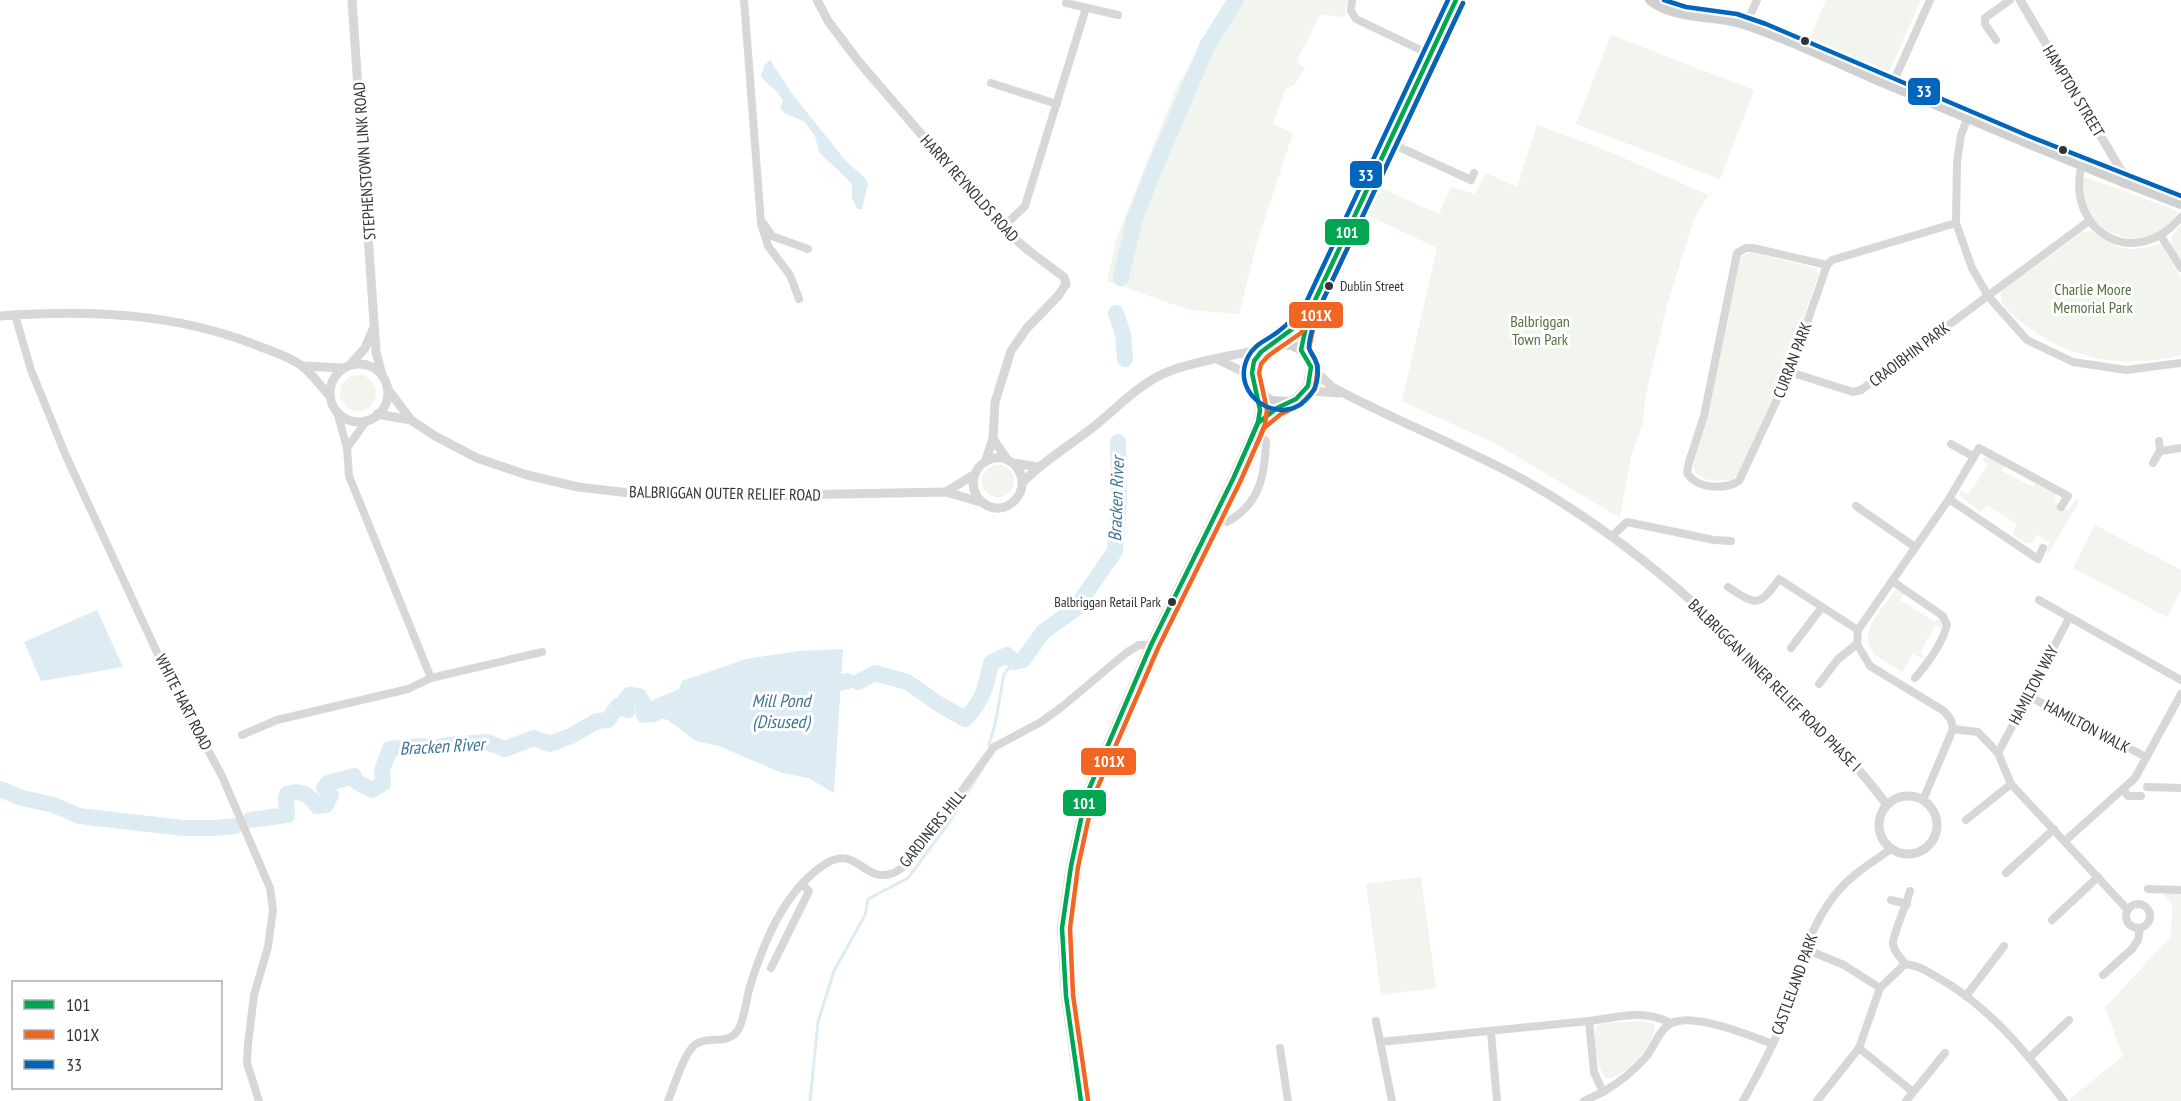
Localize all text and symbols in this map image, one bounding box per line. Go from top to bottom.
unlabelled marker [1799,35,1811,47]
street label: HAMPTON STREET [2039,42,2109,140]
line badge: 33 [1907,77,1941,106]
street label: STEPHENSTOWN LINK ROAD [349,81,379,241]
text: 33 [1916,81,1932,101]
street label: HARRY REYNOLDS ROAD [917,130,1023,246]
unlabelled marker [2057,144,2069,156]
line badge: 33 [1349,160,1383,189]
text: 33 [1358,165,1374,185]
line badge: 101 [1324,218,1370,246]
text: 101 [1336,222,1358,242]
place label: Dublin Street [1340,277,1404,295]
park label: Charlie Moore Memorial Park [2053,279,2133,317]
marker: Dublin Street [1323,280,1335,292]
line badge: 101X [1288,301,1344,329]
text: 101X [1300,305,1332,325]
park label: Balbriggan Town Park [1510,311,1570,349]
street label: CRAOIBHIN PARK [1865,317,1953,391]
street label: CURRAN PARK [1768,319,1816,401]
water label: Bracken River [1103,453,1129,542]
street label: BALBRIGGAN OUTER RELIEF ROAD [629,481,821,505]
place label: Balbriggan Retail Park [1054,593,1162,611]
street label: BALBRIGGAN INNER RELIEF ROAD PHASE I [1685,595,1865,775]
marker: Balbriggan Retail Park [1166,596,1178,608]
street label: HAMILTON WAY [2004,641,2062,728]
street label: WHITE HART ROAD [151,651,217,753]
water label: Mill Pond (Disused) [752,689,813,733]
street label: HAMILTON WALK [2041,695,2134,757]
water label: Bracken River [399,732,488,760]
line badge: 101X [1080,747,1137,776]
text: 101X [1093,751,1125,771]
street label: GARDINERS HILL [895,785,970,871]
line badge: 101 [1062,789,1107,817]
text: 101 [1073,793,1095,813]
street label: CASTLELAND PARK [1766,931,1822,1037]
legend [12,981,222,1089]
text: 101 [66,993,90,1016]
text: 101X [66,1023,99,1046]
text: 33 [66,1053,82,1076]

